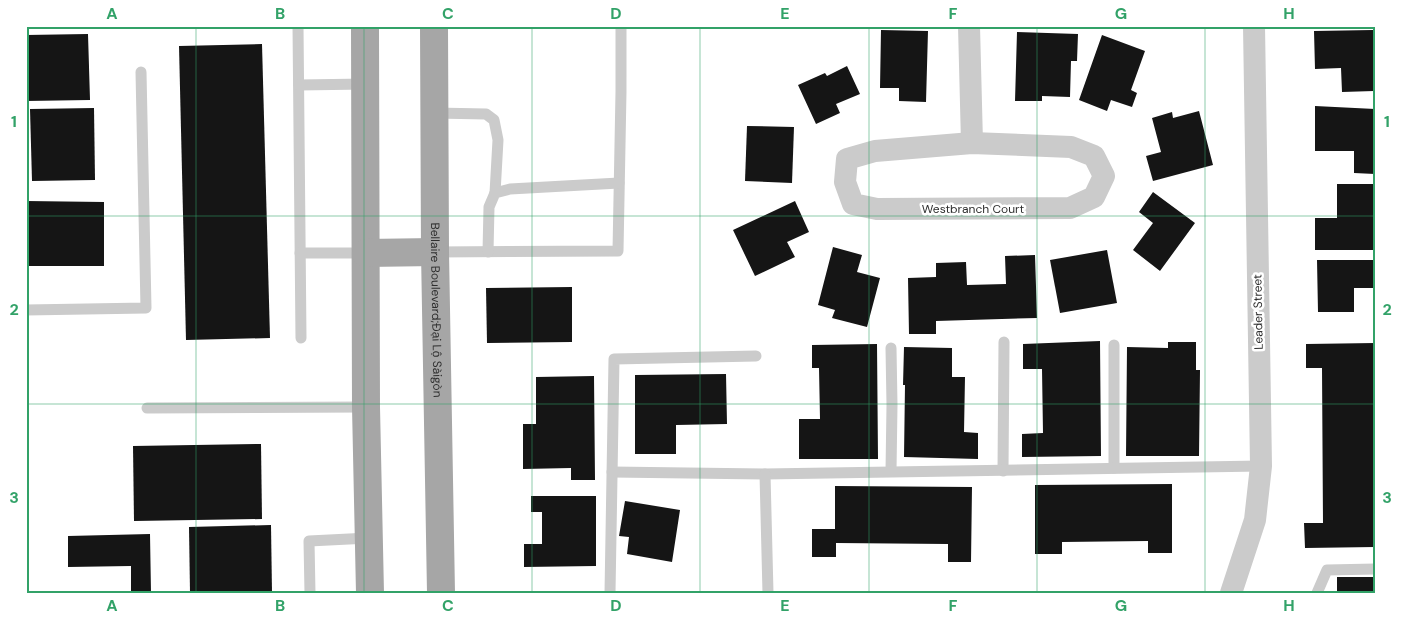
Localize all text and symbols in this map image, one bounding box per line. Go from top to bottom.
text: A [106,3,118,24]
text: B [275,3,285,24]
text: C [442,3,454,24]
text: D [610,3,622,24]
text: E [780,3,790,24]
text: F [949,3,958,24]
text: G [1115,3,1127,24]
text: H [1283,3,1295,24]
text: 1 [11,111,17,132]
text: 1 [1384,111,1390,132]
street label: Westbranch Court [922,201,1024,217]
street label: Bellaire Boulevard;Đại Lộ Sàigòn [427,222,446,398]
street label: Leader Street [1249,274,1267,350]
text: 2 [9,299,19,320]
text: 2 [1382,299,1392,320]
text: 3 [9,487,19,508]
text: 3 [1382,487,1392,508]
text: A [106,595,118,616]
text: B [275,595,285,616]
text: C [442,595,454,616]
text: D [610,595,622,616]
text: E [780,595,790,616]
text: F [949,595,958,616]
text: G [1115,595,1127,616]
text: H [1283,595,1295,616]

